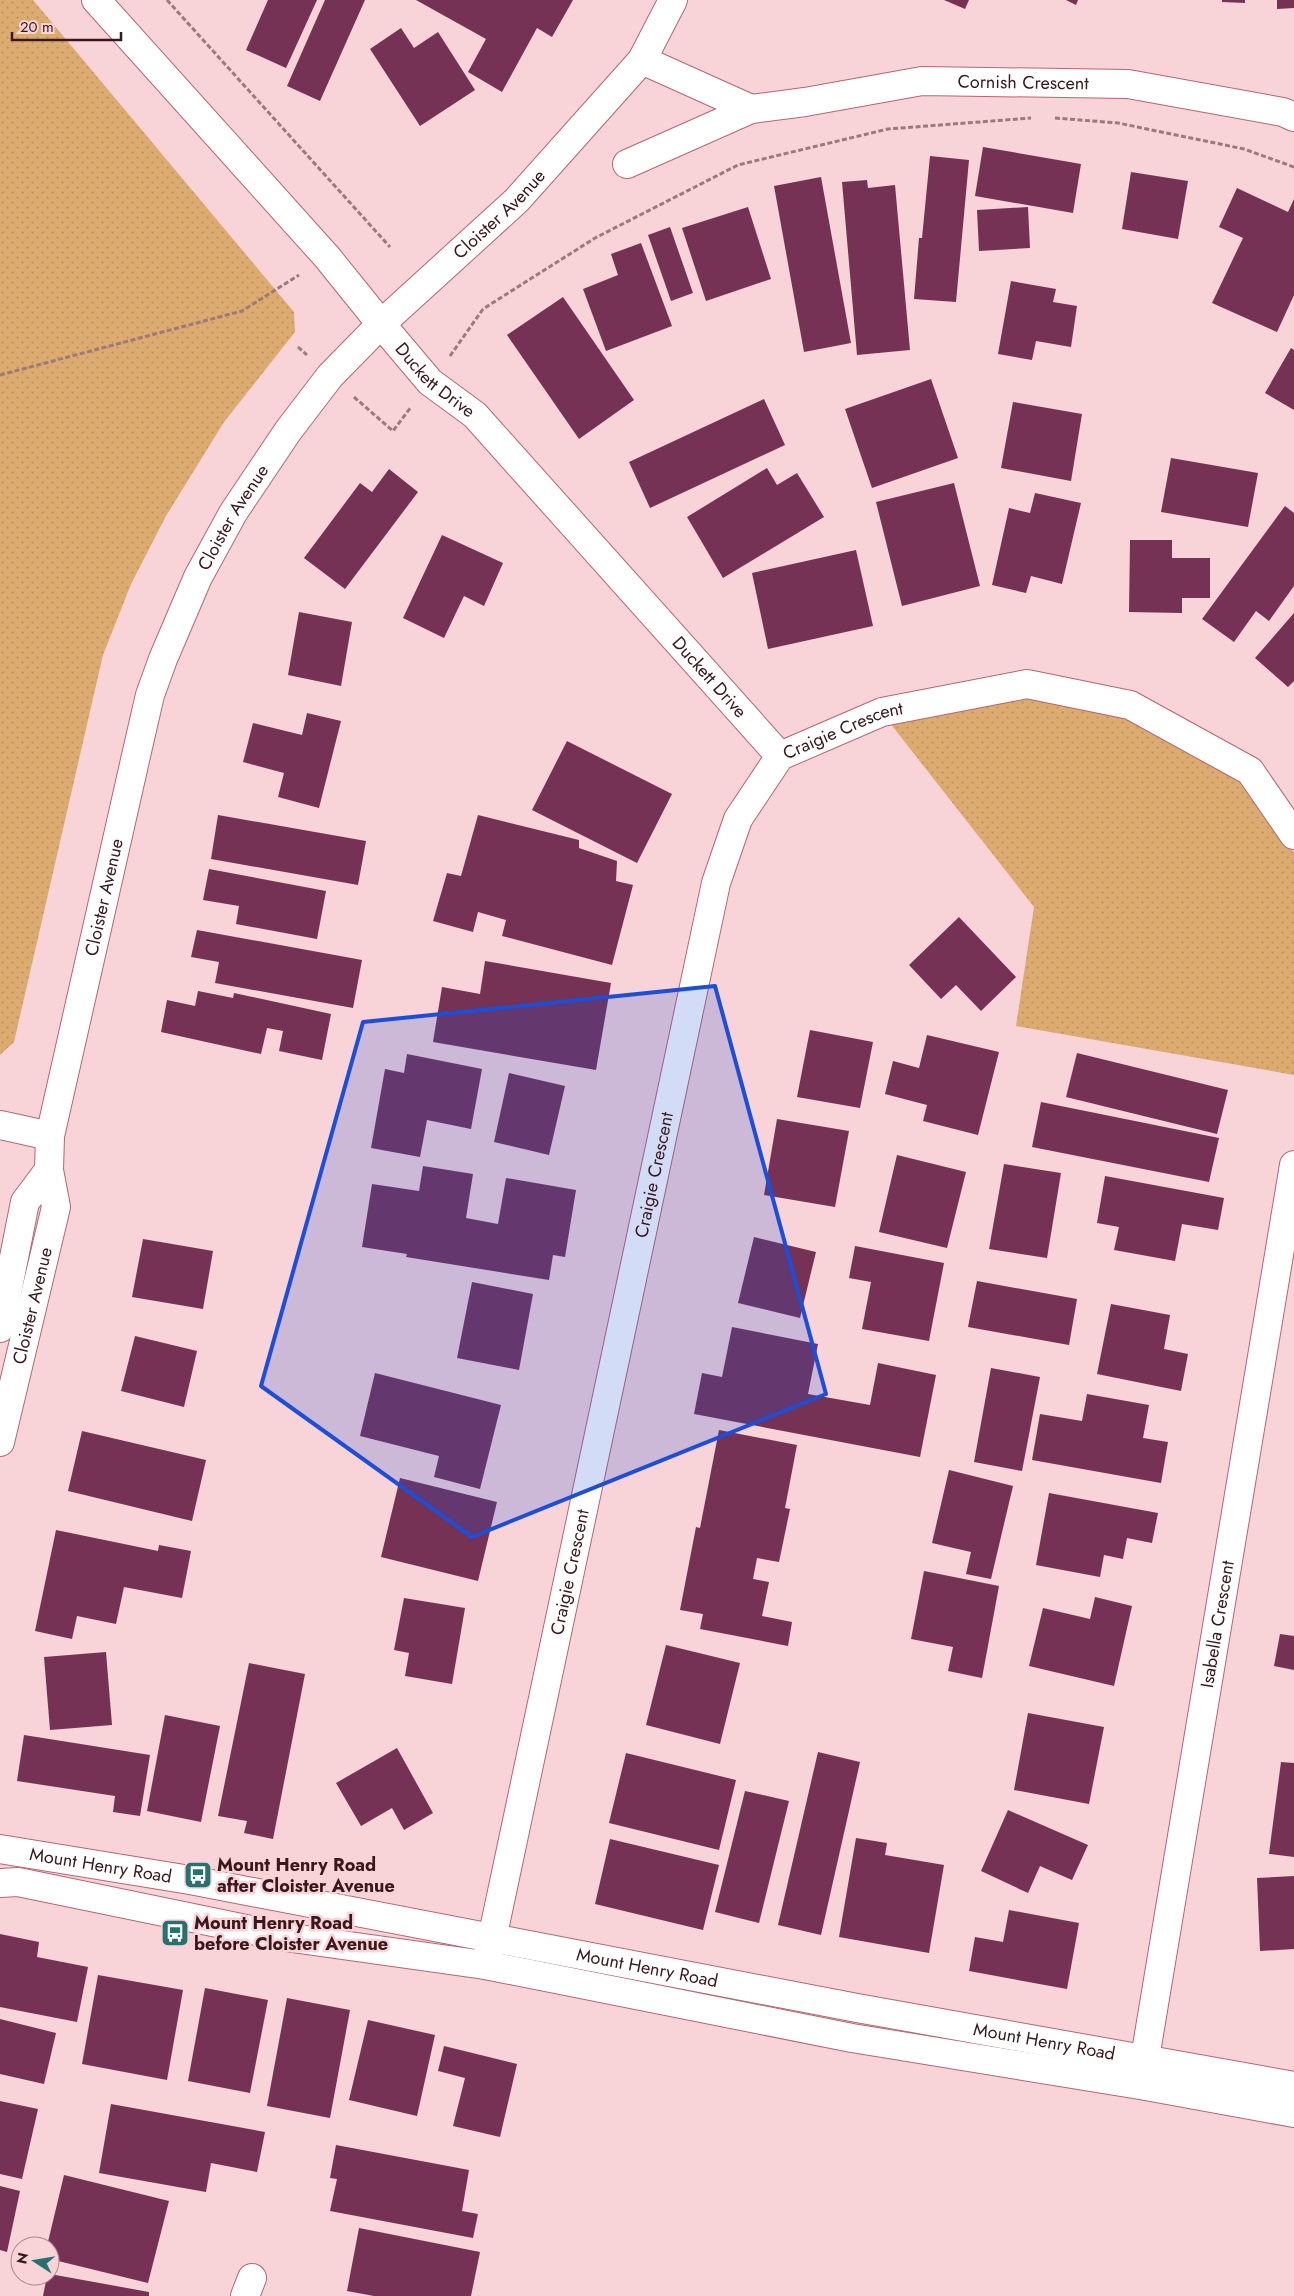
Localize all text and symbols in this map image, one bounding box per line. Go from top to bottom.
scale bar [12,10,121,42]
text: 20 m [20,16,54,38]
street label: Cornish Crescent [957,69,1090,96]
street label: Cloister Avenue [447,164,551,265]
street label: Duckett Drive [389,337,481,424]
street label: Cloister Avenue [191,459,275,575]
street label: Duckett Drive [666,631,753,724]
street label: Craigie Crescent [779,695,906,766]
street label: Cloister Avenue [78,836,130,958]
street label: Craigie Crescent [628,1109,680,1240]
street label: Cloister Avenue [6,1245,59,1367]
street label: Craigie Crescent [544,1506,596,1637]
street label: Isabella Crescent [1194,1558,1241,1690]
street label: Mount Henry Road [28,1841,174,1890]
place label: Mount Henry Road after Cloister Avenue [217,1852,395,1899]
bus stop icon: Mount Henry Road after Cloister Avenue [183,1860,213,1890]
place label: Mount Henry Road before Cloister Avenue [194,1910,388,1957]
bus stop icon: Mount Henry Road before Cloister Avenue [160,1918,190,1948]
street label: Mount Henry Road [574,1941,720,1994]
street label: Mount Henry Road [971,2016,1117,2067]
north arrow [10,2236,60,2286]
text: N [11,2251,33,2266]

